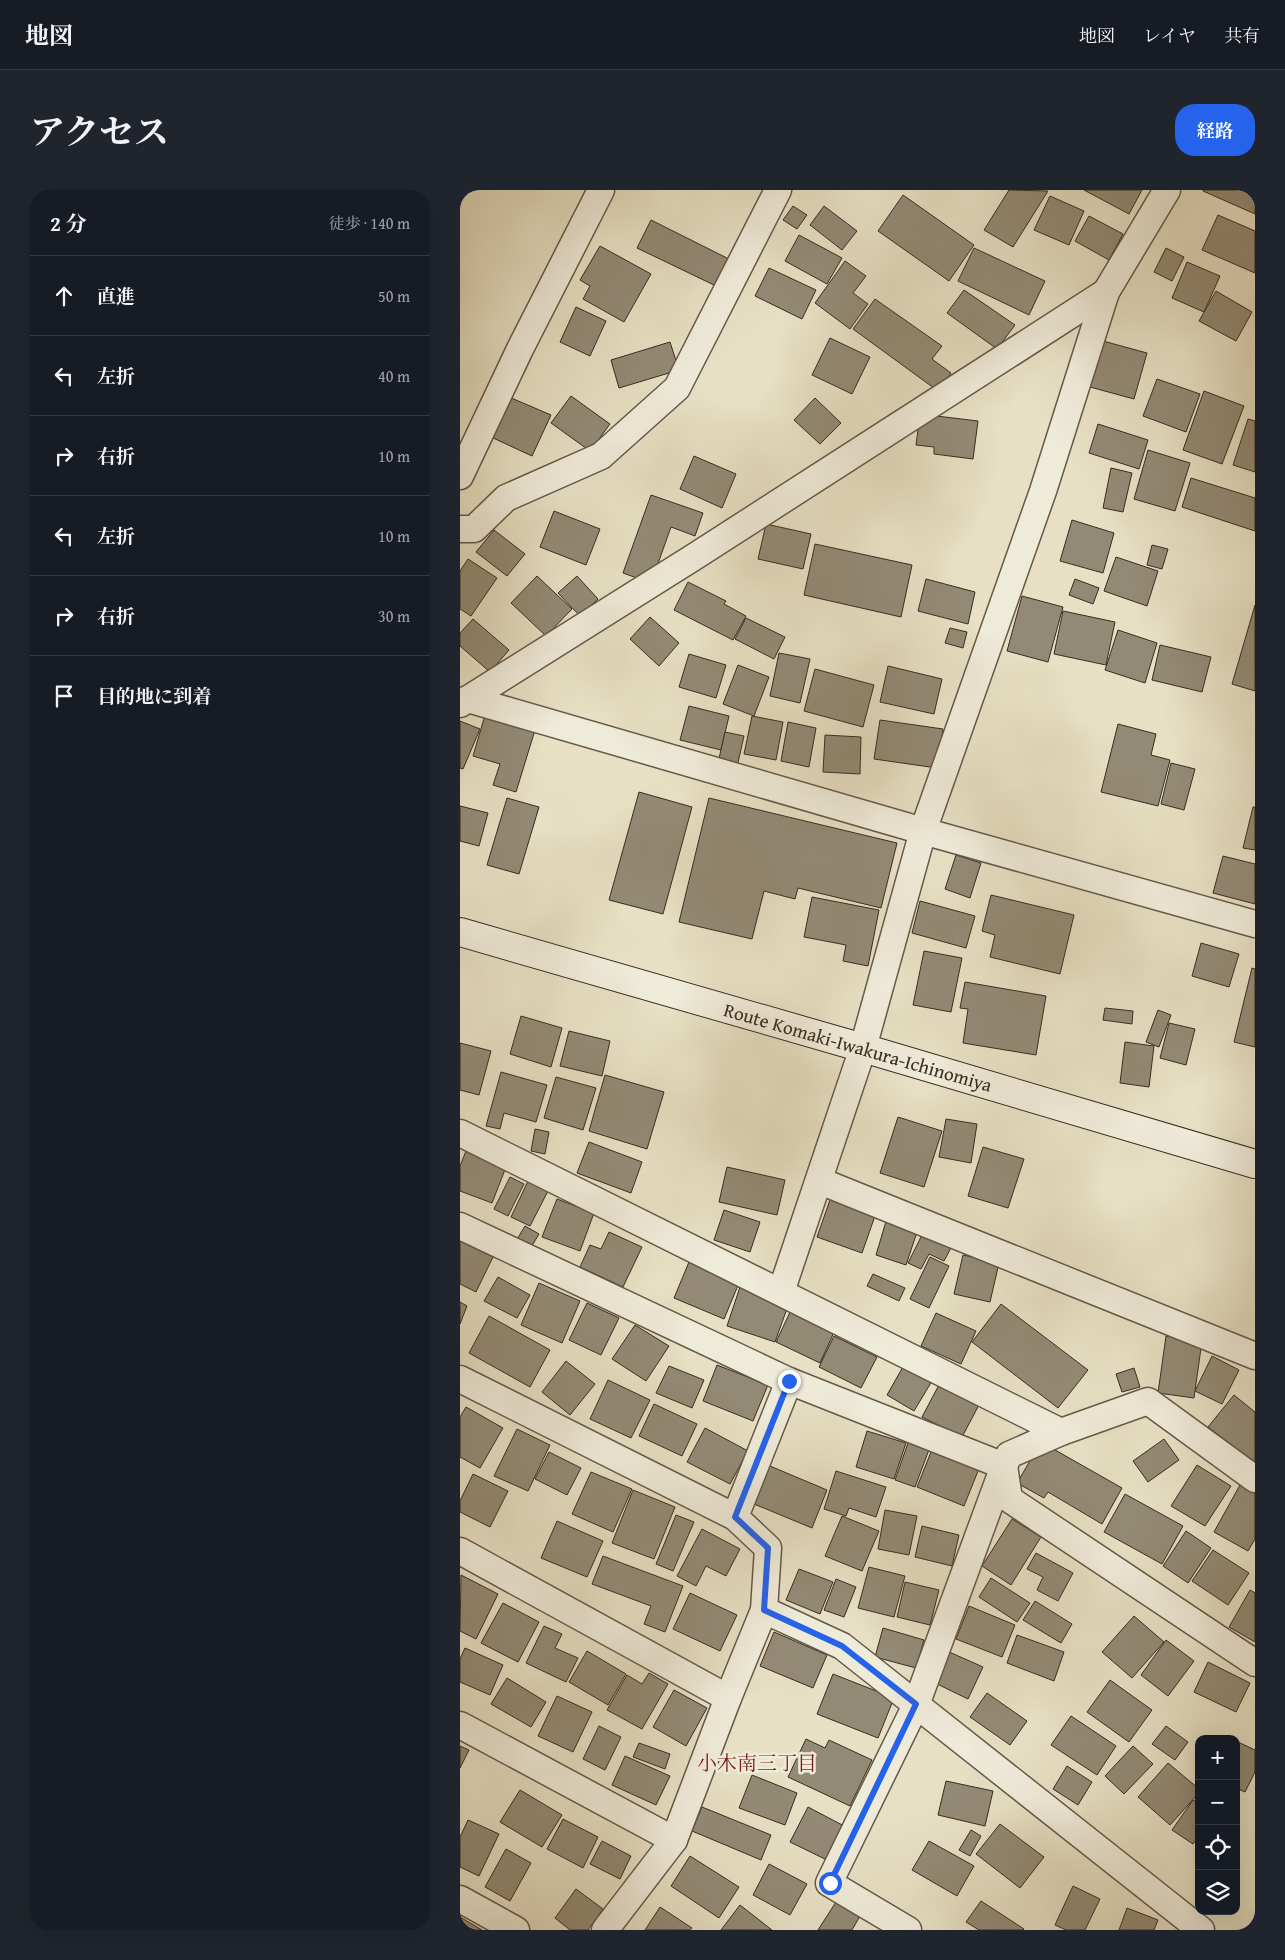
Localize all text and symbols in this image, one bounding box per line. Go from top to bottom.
text: 地図 [25,18,73,53]
text: 地図 [1079,22,1115,49]
text: レイヤ [1143,22,1196,49]
text: 共有 [1224,22,1260,49]
button: 経路 [1175,104,1255,156]
text: アクセス [30,106,169,157]
text: 2 分 [50,208,87,239]
text: 徒歩 · 140 m [329,211,410,235]
icon: ahead [50,282,78,310]
text: 直進 [97,282,135,310]
text: 50 m [378,284,410,308]
icon: left [50,362,78,390]
text: 左折 [97,362,135,390]
text: 40 m [378,364,410,388]
icon: right [50,442,78,470]
text: 右折 [97,442,135,470]
text: 10 m [378,444,410,468]
icon: left [50,522,78,550]
text: 左折 [97,522,135,550]
text: 10 m [378,524,410,548]
icon: right [50,602,78,630]
text: 右折 [97,602,135,630]
text: 30 m [378,604,410,628]
icon: arrive [50,682,78,710]
text: 目的地に到着 [97,682,211,710]
street label: Route Komaki-Iwakura-Ichinomiya [720,995,996,1099]
route end [778,1370,801,1393]
map controls [1195,1735,1240,1915]
button: + [1195,1735,1240,1780]
district label: 小木南三丁目 [697,1748,817,1777]
button: − [1195,1780,1240,1825]
button: locate [1195,1825,1240,1870]
button: layers [1195,1870,1240,1915]
route start [819,1872,842,1895]

